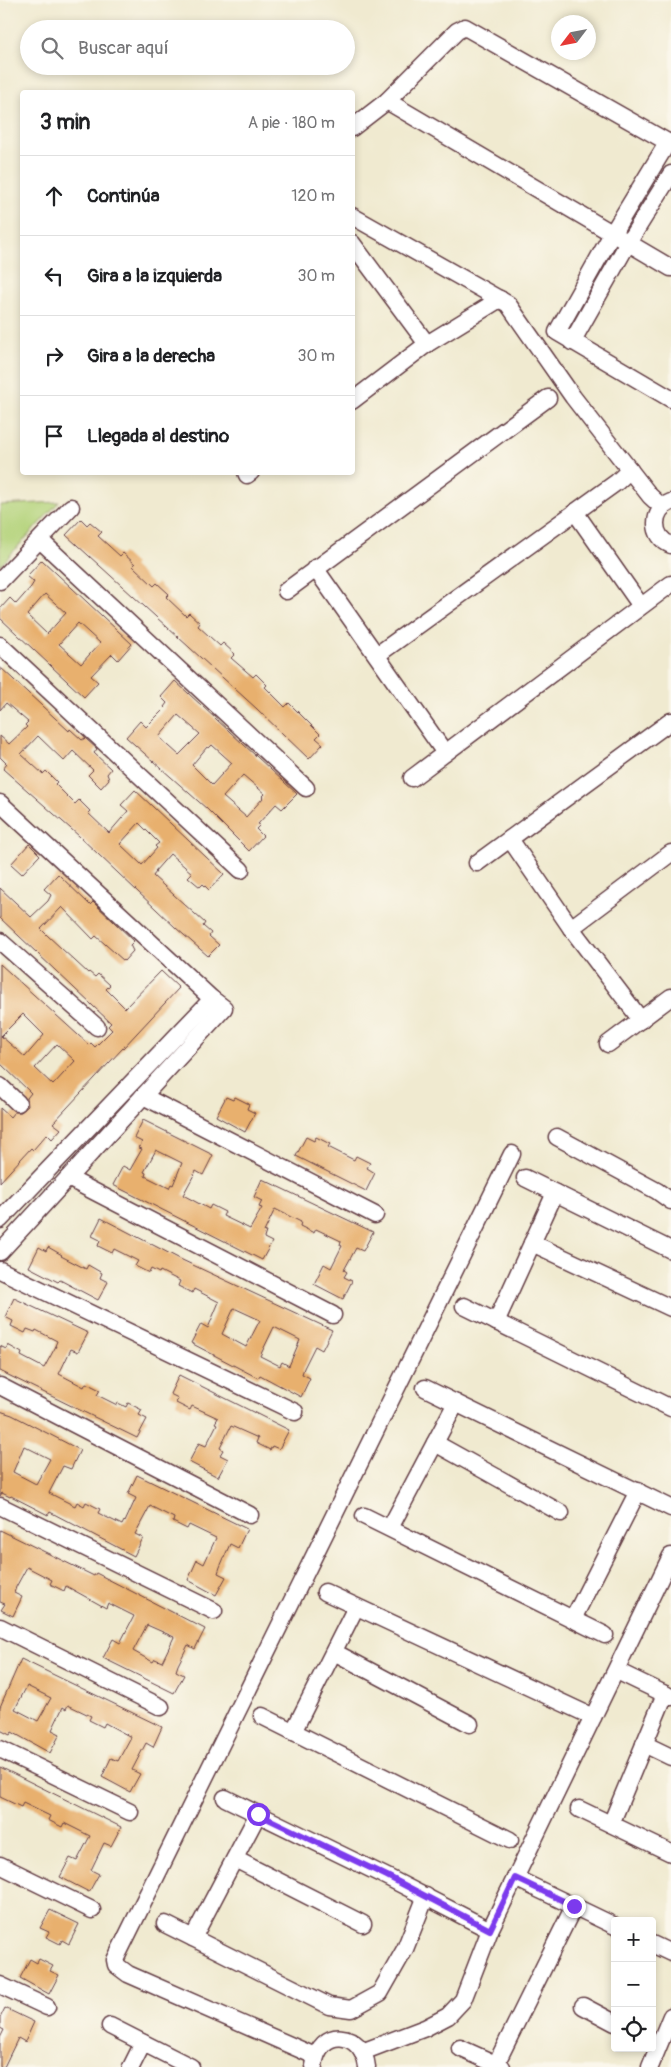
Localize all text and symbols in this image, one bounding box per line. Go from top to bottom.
north arrow [551,15,596,60]
search box [20,20,355,75]
icon: search [38,34,66,62]
text: Buscar aquí [78,36,169,60]
text: 3 min [40,109,90,136]
text: A pie · 180 m [248,113,335,133]
icon: ahead [40,182,68,210]
text: Continúa [87,184,160,208]
text: 120 m [291,186,335,206]
icon: left [40,262,68,290]
text: Gira a la izquierda [87,264,222,288]
text: 30 m [297,266,335,286]
icon: right [40,342,68,370]
text: Gira a la derecha [87,344,215,368]
text: 30 m [297,346,335,366]
icon: arrive [40,422,68,450]
text: Llegada al destino [87,424,229,448]
route start [247,1803,270,1826]
route end [563,1895,586,1918]
map controls [611,1917,656,2052]
button: + [611,1917,656,1962]
button: − [611,1962,656,2007]
button: locate [611,2007,656,2052]

